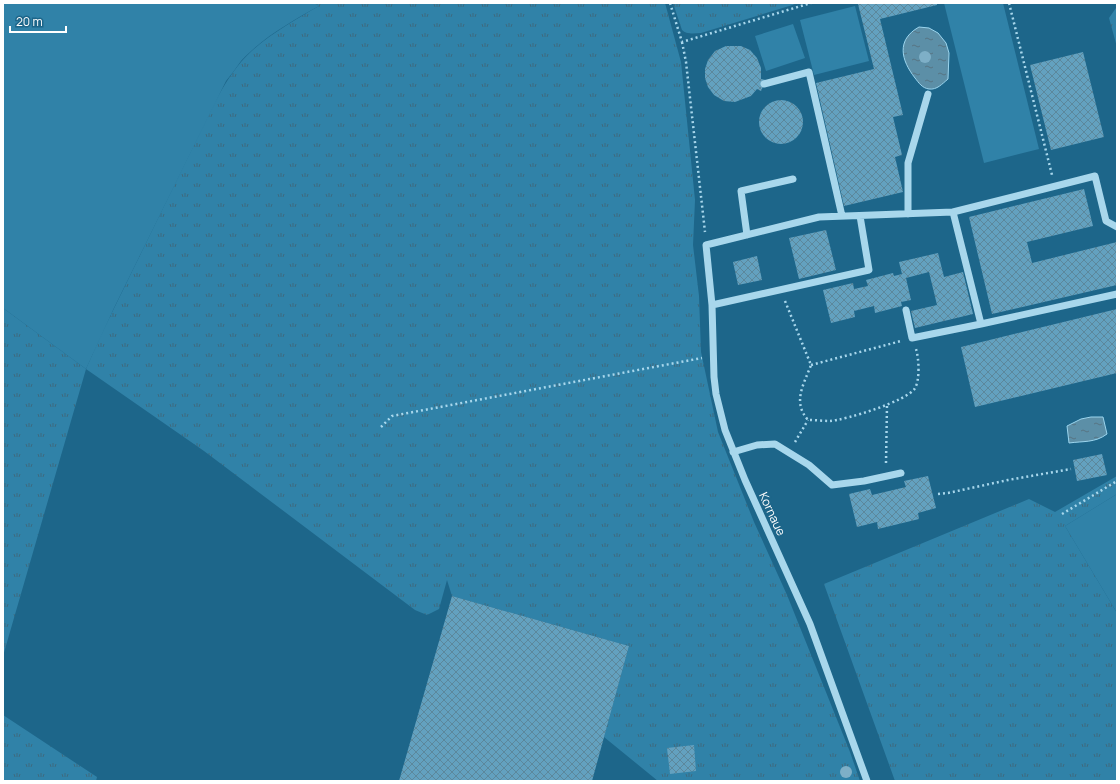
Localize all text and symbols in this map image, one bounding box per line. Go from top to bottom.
scale bar [10,8,66,34]
text: 20 m [16,13,43,30]
street label: Kornaue [755,489,790,538]

